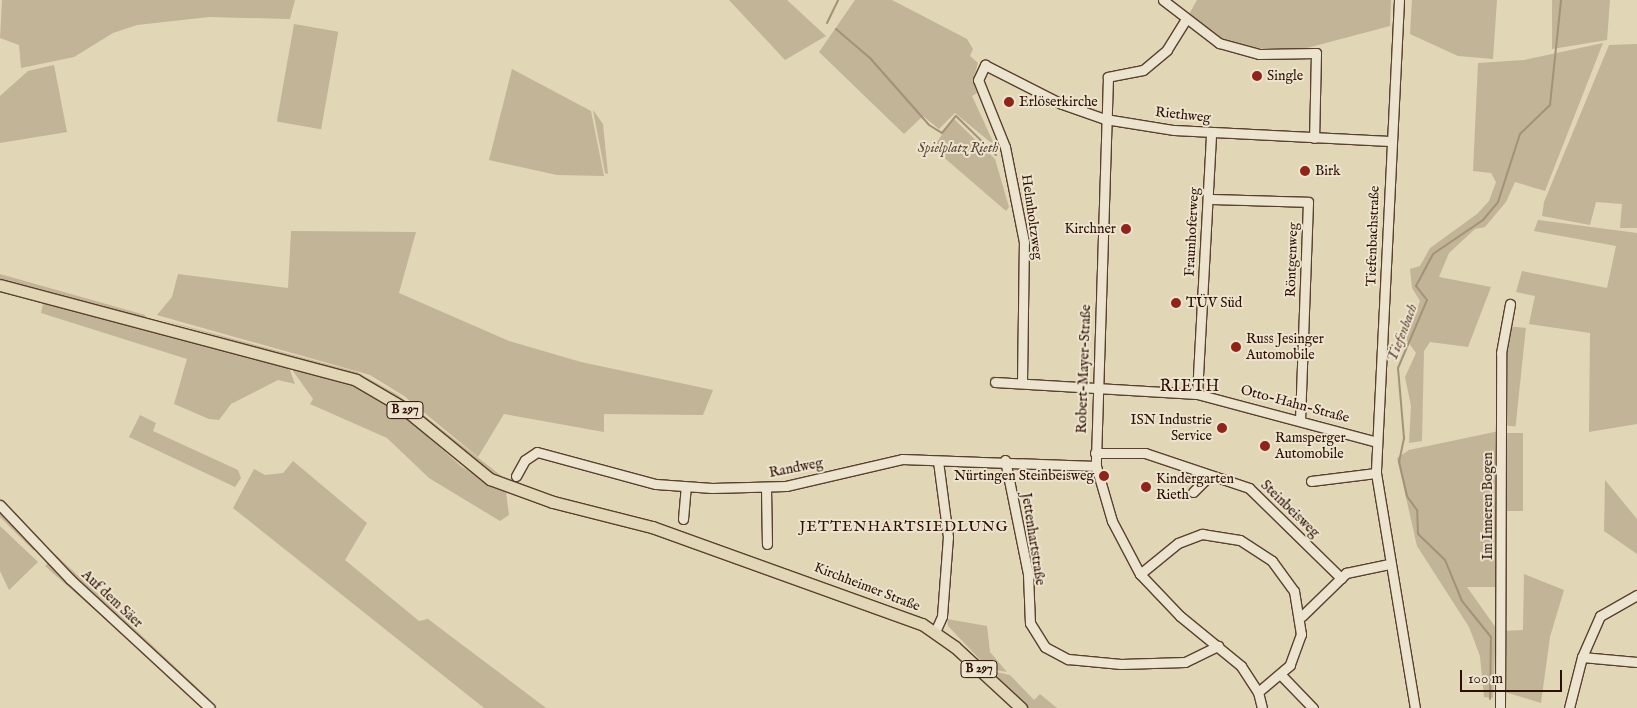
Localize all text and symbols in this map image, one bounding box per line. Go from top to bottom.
place label: Single [1267,68,1303,84]
marker: Single [1251,70,1263,82]
place label: Erlöserkirche [1019,94,1098,110]
marker: Erlöserkirche [1003,96,1015,108]
street label: Riethweg [1154,104,1212,126]
park label: Spielplatz Rieth [918,140,998,156]
place label: Birk [1315,163,1341,179]
marker: Birk [1299,165,1311,177]
street label: Helmholtzweg [1018,173,1046,261]
street label: Tiefenbachstraße [1363,185,1383,287]
street label: Fraunhoferweg [1181,187,1203,277]
place label: Kirchner [1065,221,1116,237]
street label: Röntgenweg [1282,222,1302,298]
marker: Kirchner [1120,223,1132,235]
place label: TÜV Süd [1186,295,1242,311]
marker: TÜV Süd [1170,297,1182,309]
water label: Tiefenbach [1383,302,1421,364]
street label: Robert-Mayer-Straße [1073,304,1095,434]
place label: Russ Jesinger Automobile [1246,331,1324,364]
marker: Russ Jesinger Automobile [1230,341,1242,353]
district label: RIETH [1159,377,1221,397]
street label: Otto-Hahn-Straße [1239,381,1351,427]
road number: B 297 [386,400,424,420]
place label: ISN Industrie Service [1130,412,1212,444]
marker: ISN Industrie Service [1216,422,1228,434]
place label: Ramsperger Automobile [1275,430,1346,462]
marker: Ramsperger Automobile [1259,440,1271,452]
street label: Im Inneren Bogen [1480,452,1496,560]
street label: Randweg [768,455,824,481]
place label: Nürtingen Steinbeisweg [954,468,1094,484]
marker: Nürtingen Steinbeisweg [1098,470,1110,482]
place label: Kindergarten Rieth [1156,471,1234,504]
street label: Steinbeisweg [1257,477,1323,541]
marker: Kindergarten Rieth [1140,481,1152,493]
street label: Jettenhartstraße [1017,492,1049,586]
district label: JETTENHARTSIEDLUNG [797,518,1011,536]
street label: Kirchheimer Straße [812,559,922,615]
street label: Auf dem Säer [78,566,146,632]
road number: B 297 [960,660,998,679]
scale bar [1462,660,1564,692]
text: 100 m [1468,669,1503,688]

